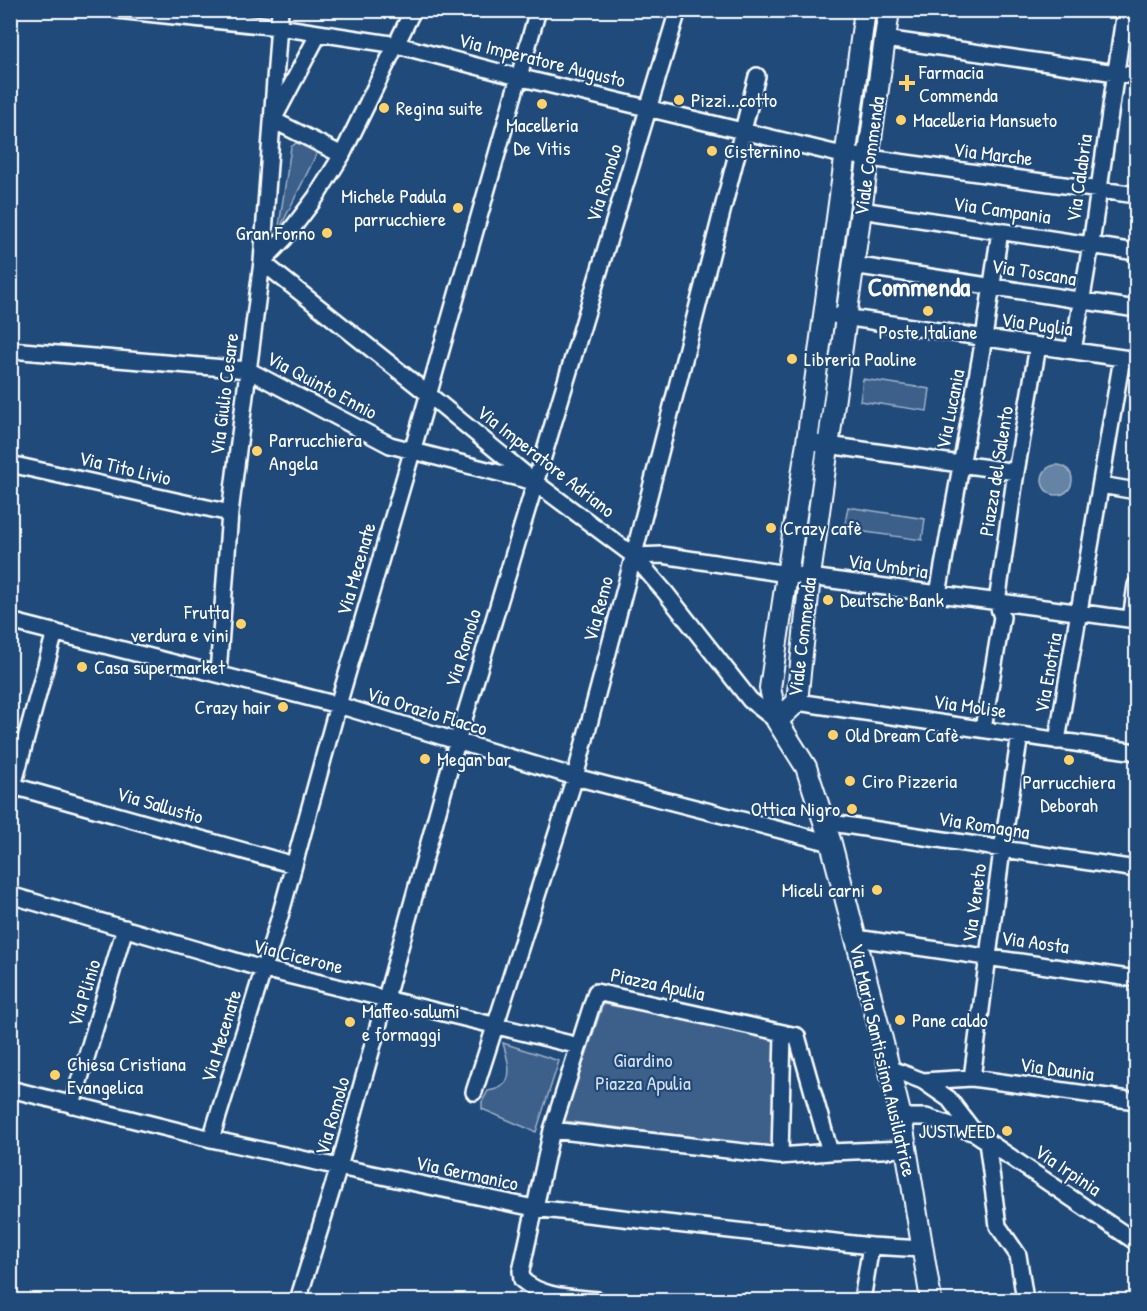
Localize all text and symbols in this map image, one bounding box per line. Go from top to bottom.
street label: Via Imperatore Augusto [456,26,628,93]
place label: Farmacia Commenda [918,58,998,108]
marker: Farmacia Commenda [900,76,914,90]
place label: Pizzi...cotto [691,86,777,113]
marker: Pizzi...cotto [672,93,686,107]
place label: Regina suite [396,94,483,121]
street label: Viale Commenda [847,94,890,217]
marker: Macelleria De Vitis [535,97,549,111]
marker: Regina suite [377,101,391,115]
place label: Macelleria Mansueto [913,106,1057,133]
place label: Macelleria De Vitis [506,111,578,161]
marker: Macelleria Mansueto [894,113,908,127]
street label: Via Calabria [1059,132,1098,224]
street label: Via Marche [952,135,1034,172]
place label: Cisternino [724,137,800,164]
street label: Via Romolo [579,140,628,225]
marker: Cisternino [705,144,719,158]
place label: Michele Padula parrucchiere [341,182,446,232]
street label: Via Campania [952,189,1053,230]
marker: Michele Padula parrucchiere [451,201,465,215]
place label: Gran Forno [236,219,315,246]
marker: Gran Forno [320,226,334,240]
street label: Via Toscana [990,251,1079,292]
district label: Commenda [868,269,971,304]
marker: Poste Italiane [921,304,935,318]
street label: Via Puglia [999,305,1075,342]
place label: Poste Italiane [879,318,977,345]
street label: Via Giulio Cesare [203,331,244,457]
street label: Via Quinto Ennio [262,344,382,425]
place label: Libreria Paoline [804,345,917,372]
marker: Libreria Paoline [785,352,799,366]
street label: Via Lucania [929,367,970,451]
street label: Via Imperatore Adriano [472,398,621,523]
street label: Piazza del Salento [972,404,1019,538]
place label: Parrucchiera Angela [269,426,362,476]
street label: Via Tito Livio [76,444,174,491]
marker: Parrucchiera Angela [250,444,264,458]
place label: Crazy cafè [783,514,862,541]
street label: Via Mecenate [329,519,382,618]
marker: Crazy cafè [764,521,778,535]
street label: Via Umbria [846,546,930,585]
street label: Via Remo [576,573,619,645]
street label: Viale Commenda [781,575,822,698]
place label: Deutsche Bank [840,586,944,613]
marker: Deutsche Bank [821,593,835,607]
place label: Frutta verdura e vini [131,598,229,648]
street label: Via Romolo [438,605,487,690]
marker: Frutta verdura e vini [234,617,248,631]
street label: Via Enotria [1027,631,1068,715]
place label: Casa supermarket [94,653,226,680]
marker: Casa supermarket [75,660,89,674]
street label: Via Orazio Flacco [364,679,491,742]
street label: Via Molise [932,687,1008,724]
place label: Crazy hair [194,693,271,720]
marker: Crazy hair [276,700,290,714]
place label: Old Dream Cafè [845,721,959,748]
marker: Old Dream Cafè [826,728,840,742]
place label: Megan bar [437,745,511,772]
marker: Megan bar [418,752,432,766]
marker: Parrucchiera Deborah [1062,753,1076,767]
place label: Ciro Pizzeria [862,767,957,794]
place label: Parrucchiera Deborah [1023,768,1116,818]
marker: Ciro Pizzeria [843,774,857,788]
street label: Via Sallustio [114,779,207,830]
place label: Ottica Nigro [751,795,840,822]
marker: Ottica Nigro [845,802,859,816]
street label: Via Romagna [936,804,1032,845]
street label: Via Veneto [955,862,992,944]
place label: Miceli carni [782,876,865,903]
marker: Miceli carni [870,883,884,897]
street label: Via Aosta [999,923,1071,960]
street label: Via Cicerone [250,931,346,980]
street label: Via Maria Santissima Ausiliatrice [844,941,923,1179]
street label: Via Plinio [60,956,107,1030]
street label: Piazza Apulia [609,960,708,1007]
street label: Via Mecenate [194,986,247,1085]
place label: Maffeo salumi e formaggi [362,997,460,1047]
place label: Pane caldo [912,1006,988,1033]
marker: Pane caldo [893,1013,907,1027]
marker: Maffeo salumi e formaggi [343,1015,357,1029]
park label: Giardino Piazza Apulia [595,1046,691,1096]
place label: Chiesa Cristiana Evangelica [67,1050,186,1100]
street label: Via Daunia [1018,1050,1096,1087]
marker: Chiesa Cristiana Evangelica [48,1068,62,1082]
street label: Via Romolo [307,1074,356,1158]
place label: JUSTWEED [919,1117,995,1144]
marker: JUSTWEED [1000,1124,1014,1138]
street label: Via Irpinia [1030,1137,1107,1202]
street label: Via Germanico [413,1148,521,1197]

